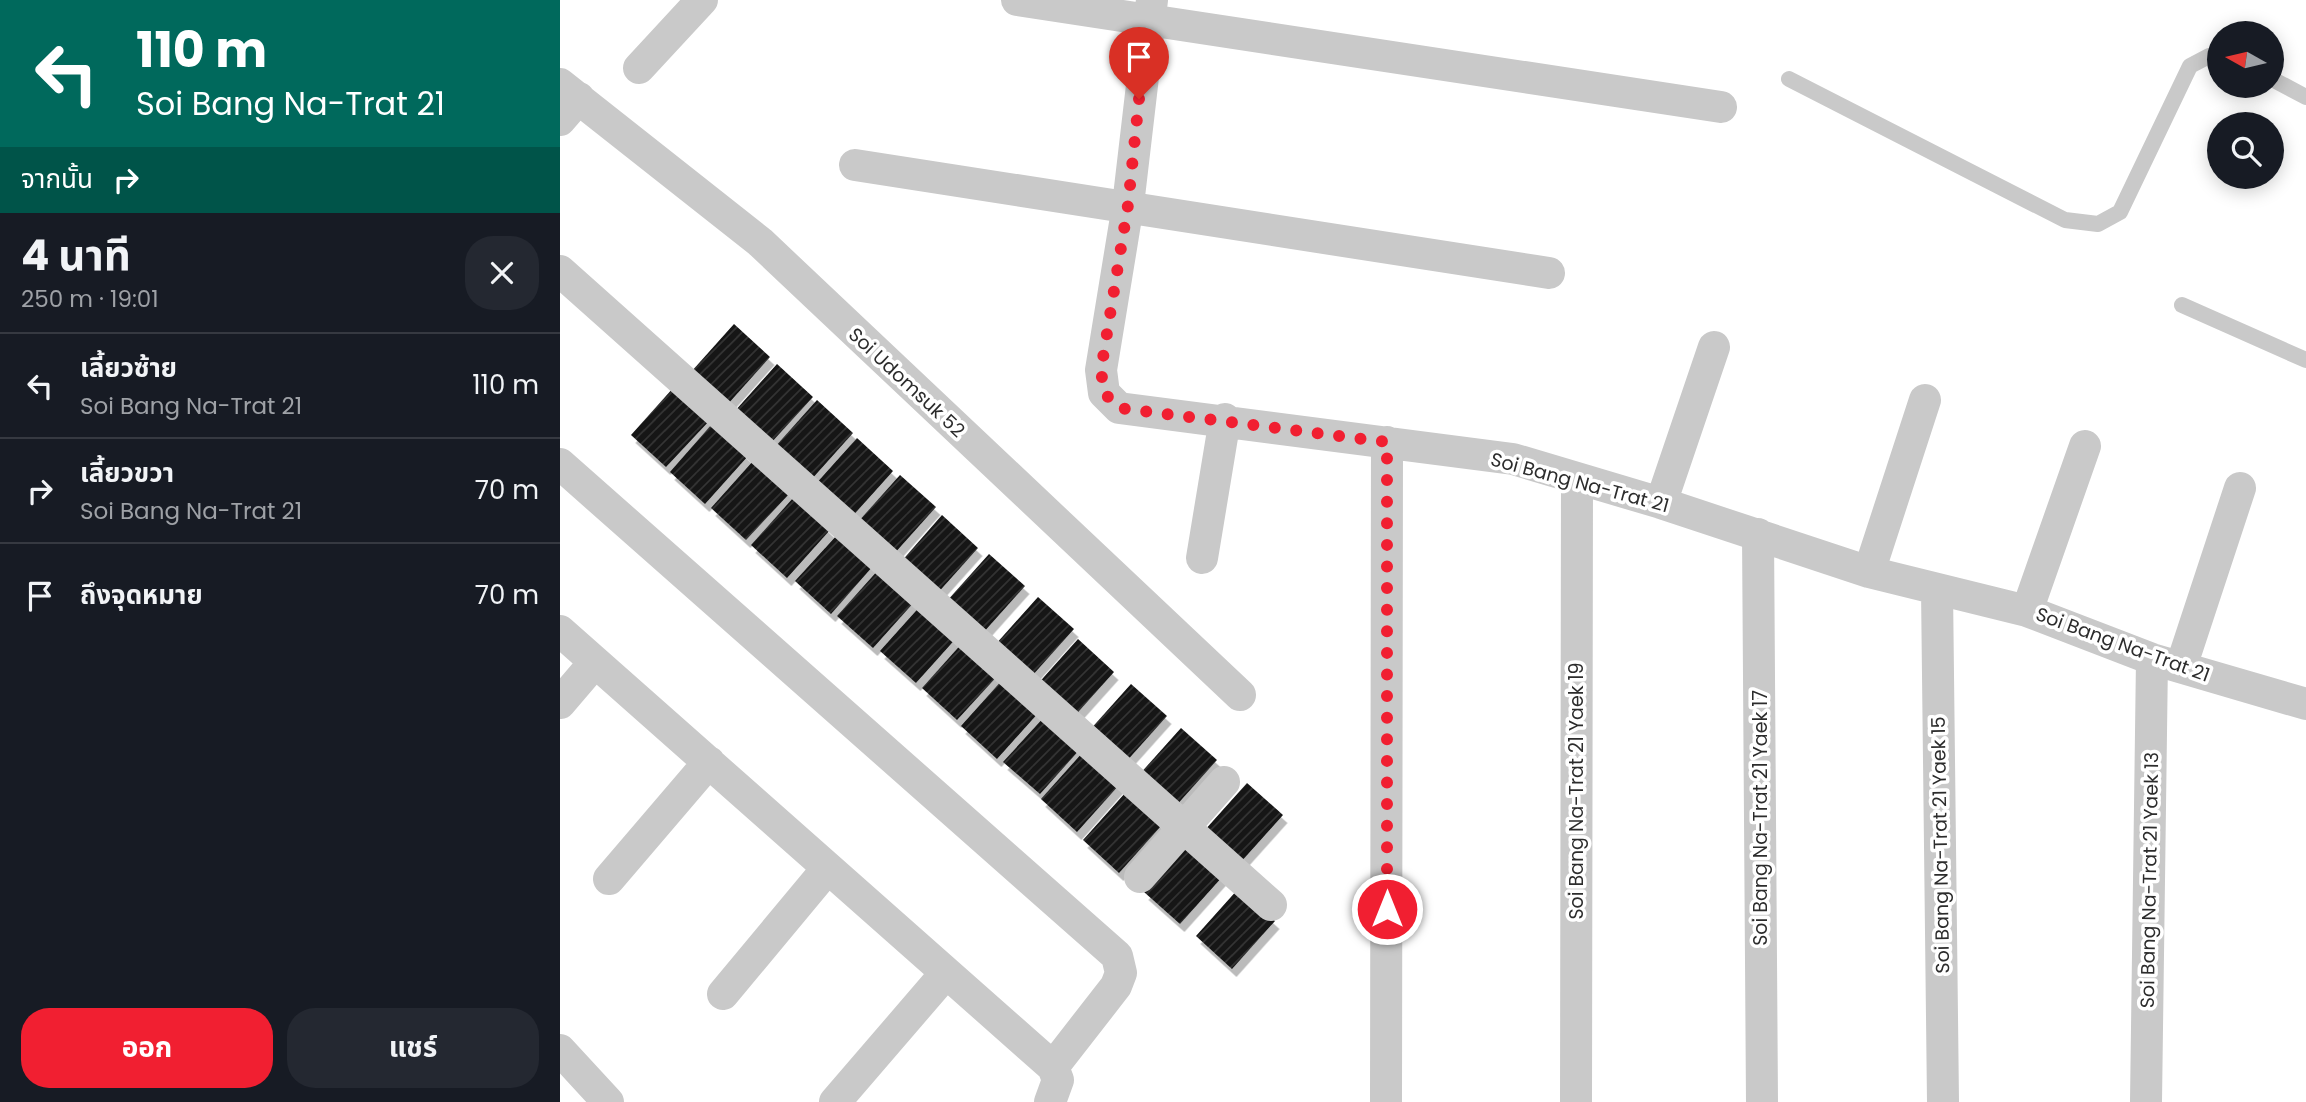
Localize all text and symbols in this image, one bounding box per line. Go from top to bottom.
text: 110 m [136,16,267,84]
north arrow [2207,21,2284,98]
map controls [2207,21,2284,189]
pin [1109,27,1169,99]
icon: left [21,28,112,119]
icon: arrive [1120,38,1158,76]
text: Soi Bang Na-Trat 21 [136,81,445,126]
button: search [2207,112,2284,189]
text: จากนั้น [21,161,93,197]
icon: right [107,161,145,199]
text: 4 นาที [21,226,131,285]
button: close [465,236,539,310]
text: 250 m · 19:01 [21,283,159,315]
street label: Soi Udomsuk 52 [843,321,971,444]
text: เลี้ยวซ้าย [80,350,177,386]
icon: left [21,367,59,405]
text: 110 m [472,367,539,403]
text: Soi Bang Na-Trat 21 [80,390,302,422]
street label: Soi Bang Na-Trat 21 [1488,446,1672,519]
text: เลี้ยวขวา [80,455,174,491]
icon: right [21,472,59,510]
text: 70 m [475,472,539,508]
text: Soi Bang Na-Trat 21 [80,495,302,527]
icon: arrive [21,577,59,615]
text: ถึงจุดหมาย [80,577,203,613]
text: 70 m [475,577,539,613]
street label: Soi Bang Na-Trat 21 [2032,600,2214,689]
street label: Soi Bang Na-Trat 21 Yaek 19 [1563,662,1590,920]
street label: Soi Bang Na-Trat 21 Yaek 17 [1747,690,1774,946]
street label: Soi Bang Na-Trat 21 Yaek 15 [1925,716,1956,974]
street label: Soi Bang Na-Trat 21 Yaek 13 [2134,752,2165,1008]
position arrow [1350,872,1424,946]
button: ออก [21,1008,273,1088]
button: แชร์ [287,1008,539,1088]

